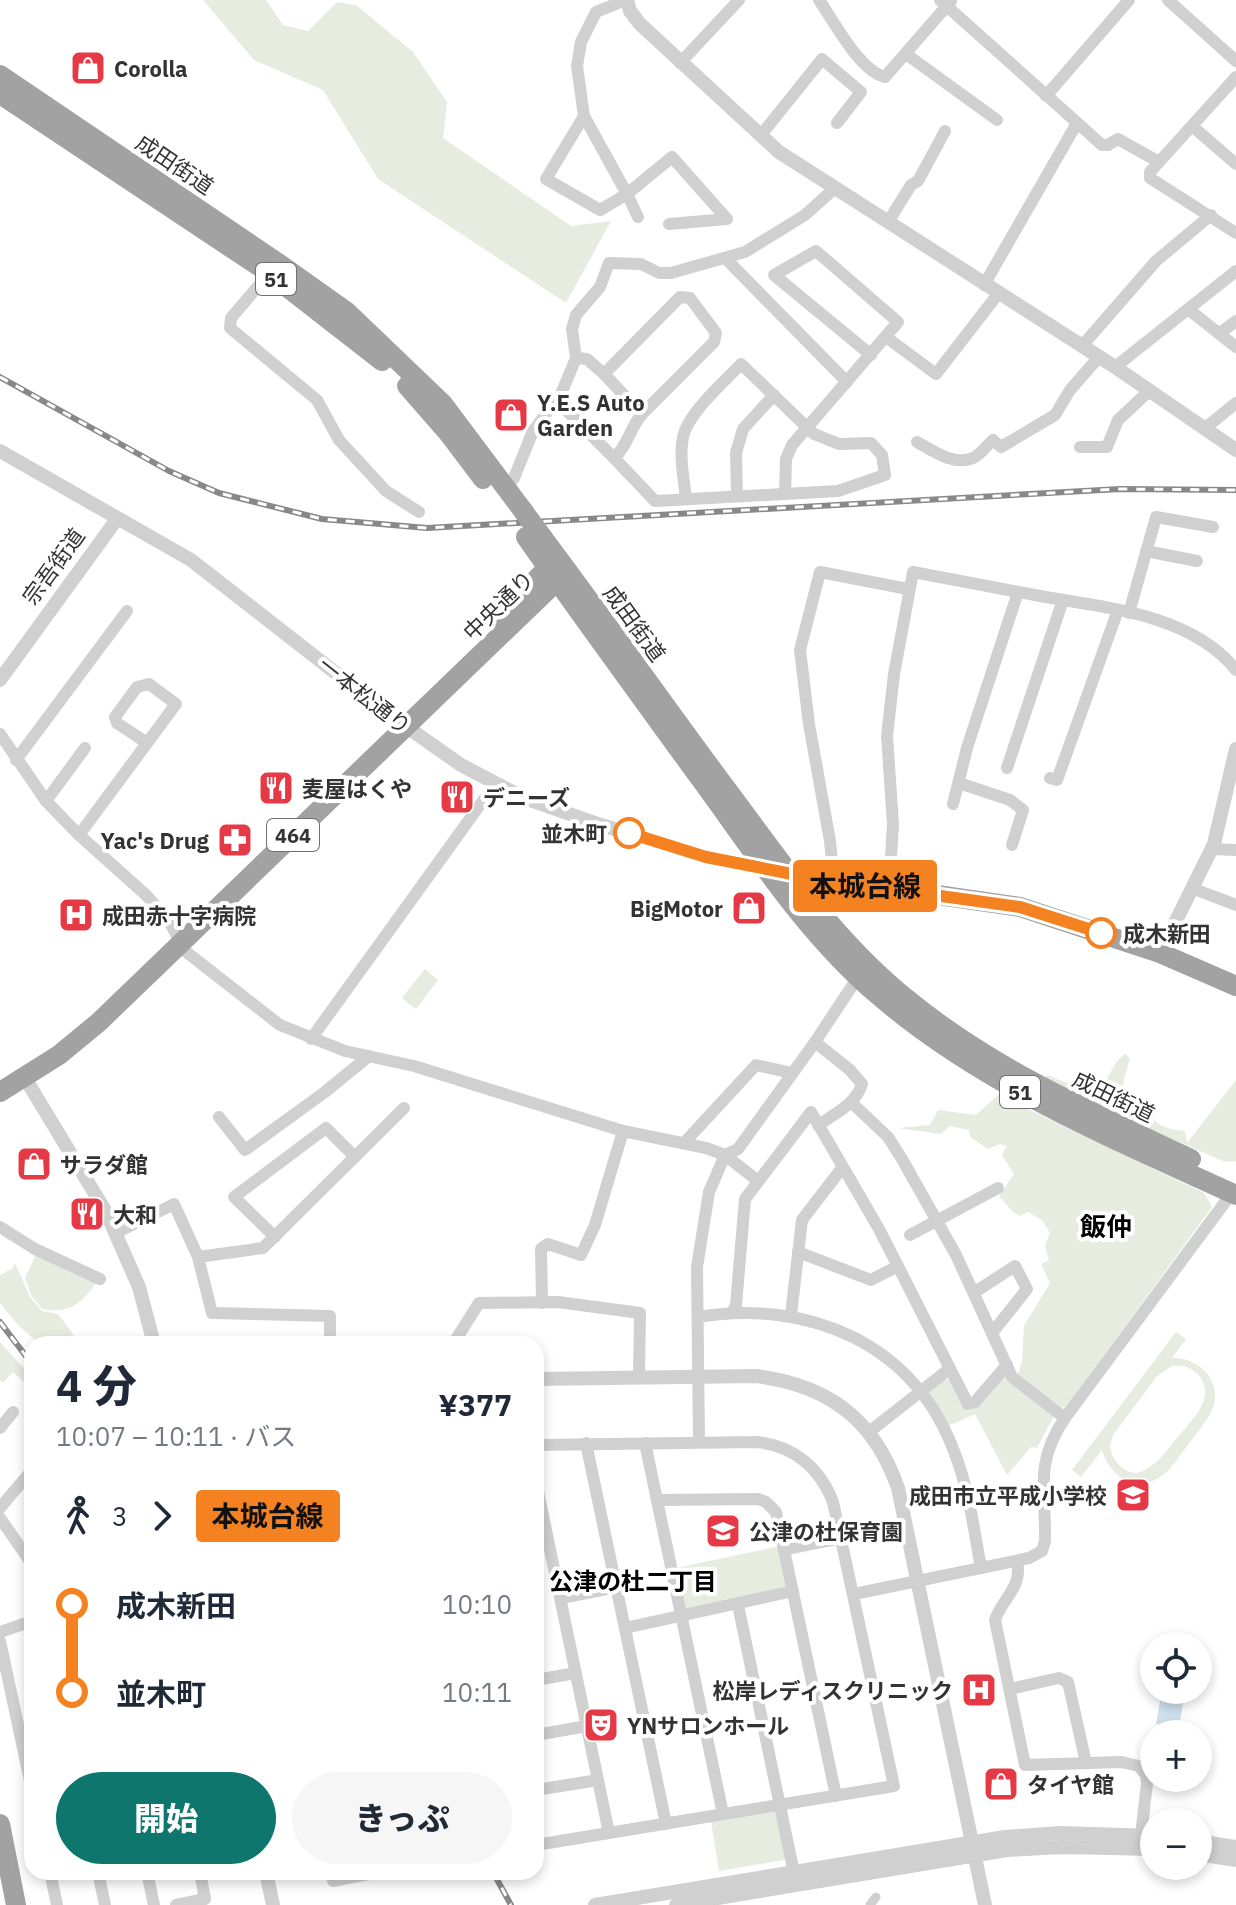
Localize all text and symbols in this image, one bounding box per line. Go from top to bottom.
shop icon: Corolla [69,49,107,87]
place label: Corolla [114,54,188,83]
street label: 成田街道 [130,127,220,201]
road number: 51 [256,263,296,295]
place label: Y.E.S Auto Garden [537,388,645,442]
shop icon: Y.E.S Auto Garden [492,396,530,434]
street label: 宗吾街道 [15,522,91,610]
street label: 中央通り [456,564,540,646]
street label: 成田街道 [597,579,673,667]
street label: 一本松通り [313,650,417,740]
restaurant icon: 麦屋はくや [257,769,295,807]
place label: 麦屋はくや [302,774,412,803]
restaurant icon: デニーズ [438,778,476,816]
place label: デニーズ [483,783,570,812]
marker: 並木町 [614,818,644,848]
road number: 464 [267,819,319,851]
place label: 並木町 [541,819,607,848]
pharmacy icon: Yac's Drug [216,821,254,859]
place label: Yac's Drug [101,826,210,855]
line badge: 本城台線 [809,860,921,912]
text: 本城台線 [809,867,921,904]
shop icon: BigMotor [730,889,768,927]
place label: BigMotor [630,894,723,923]
hospital icon: 成田赤十字病院 [57,896,95,934]
place label: 成田赤十字病院 [102,901,256,930]
marker: 成木新田 [1086,918,1116,948]
place label: 成木新田 [1123,919,1211,948]
street label: 成田街道 [1068,1064,1160,1128]
road number: 51 [1000,1076,1040,1108]
shop icon: サラダ館 [15,1145,53,1183]
place label: サラダ館 [60,1150,148,1179]
restaurant icon: 大和 [68,1195,106,1233]
place label: 大和 [113,1200,157,1229]
district label: 飯仲 [1080,1209,1132,1243]
text: 4 分 [56,1357,137,1414]
text: ¥377 [439,1385,512,1424]
text: 10:07 – 10:11 · バス [56,1419,296,1453]
school or university icon: 成田市立平成小学校 [1114,1476,1152,1514]
place label: 成田市立平成小学校 [909,1481,1107,1510]
icon: walk [56,1494,100,1538]
icon: forward [140,1494,184,1538]
text: 本城台線 [212,1497,324,1534]
text: 3 [112,1499,128,1533]
school or university icon: 公津の杜保育園 [704,1512,742,1550]
place label: 公津の杜保育園 [749,1517,903,1546]
district label: 公津の杜二丁目 [549,1565,717,1597]
text: 成木新田 [116,1586,236,1625]
text: 10:10 [442,1587,512,1621]
map controls [1140,1632,1212,1880]
button: locate [1140,1632,1212,1704]
hospital icon: 松岸レディスクリニック [960,1671,998,1709]
text: 並木町 [116,1674,206,1713]
text: 10:11 [442,1675,512,1709]
place label: 松岸レディスクリニック [713,1676,953,1705]
theatre icon: YNサロンホール [582,1706,620,1744]
place label: YNサロンホール [627,1711,789,1740]
button: + [1140,1720,1212,1792]
shop icon: タイヤ館 [982,1765,1020,1803]
place label: タイヤ館 [1027,1770,1114,1799]
button: 開始 [56,1772,276,1864]
button: きっぷ [292,1772,512,1864]
button: − [1140,1808,1212,1880]

